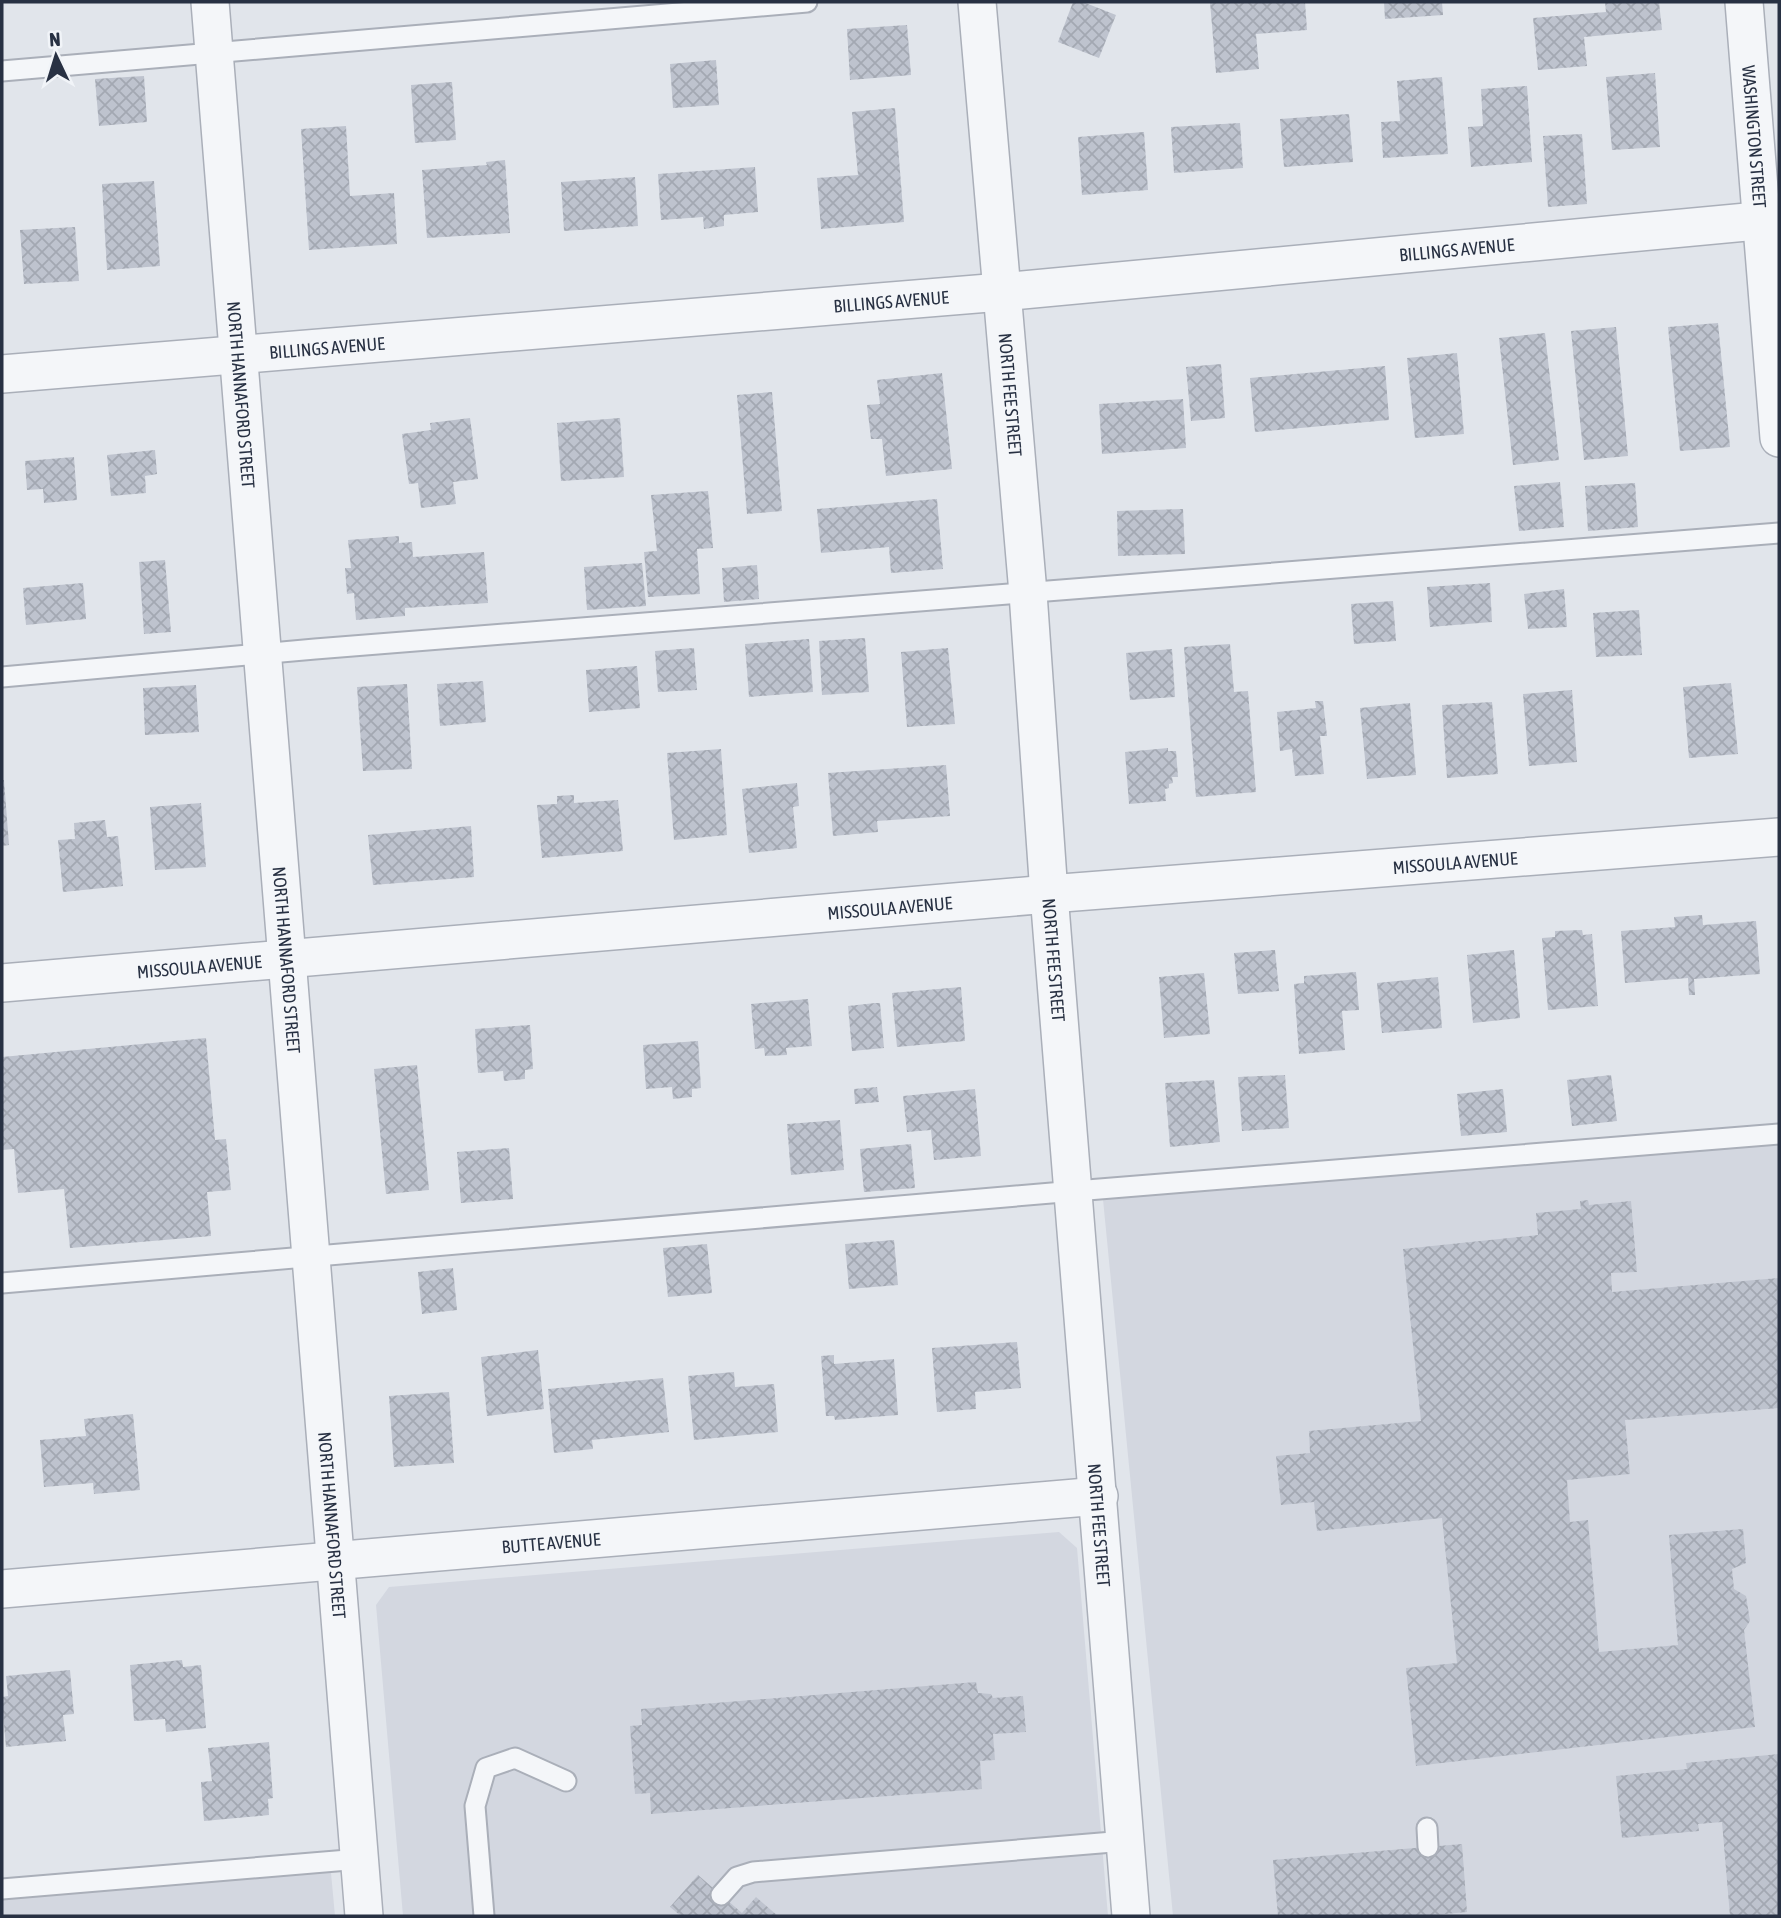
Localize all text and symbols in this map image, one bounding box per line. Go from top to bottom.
north arrow [21,21,91,91]
text: N [48,28,61,50]
street label: WASHINGTON STREET [1739,64,1771,209]
street label: BILLINGS AVENUE [1398,233,1516,265]
street label: BILLINGS AVENUE [832,286,950,316]
street label: NORTH HANNAFORD STREET [224,300,260,489]
street label: BILLINGS AVENUE [268,332,386,363]
street label: NORTH FEE STREET [995,332,1027,457]
street label: MISSOULA AVENUE [1392,847,1518,878]
street label: NORTH HANNAFORD STREET [269,866,305,1054]
street label: MISSOULA AVENUE [827,892,953,923]
street label: NORTH FEE STREET [1039,897,1070,1022]
street label: MISSOULA AVENUE [136,950,263,982]
street label: NORTH HANNAFORD STREET [315,1431,351,1619]
street label: NORTH FEE STREET [1084,1463,1115,1588]
street label: BUTTE AVENUE [501,1528,602,1557]

